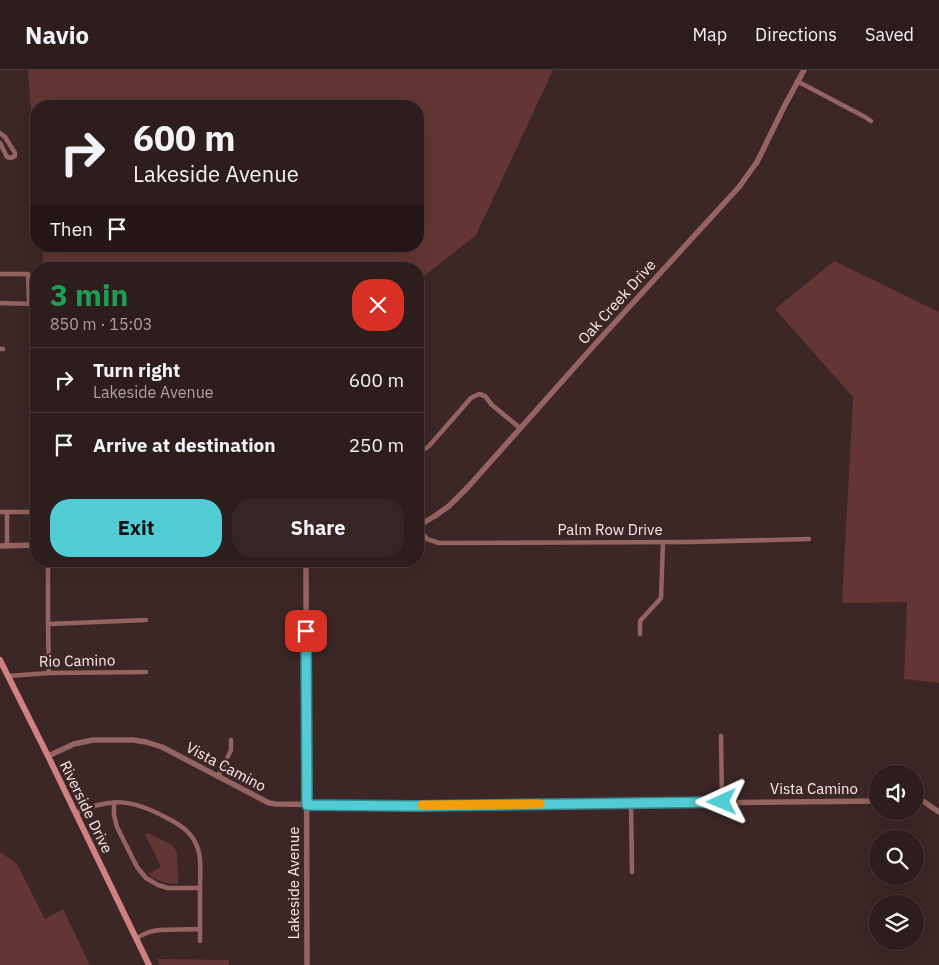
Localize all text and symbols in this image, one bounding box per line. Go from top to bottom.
text: Navio [25,19,89,51]
text: Map [692,23,727,46]
text: Directions [755,23,837,46]
text: Saved [865,23,914,46]
text: 600 m [133,115,236,161]
icon: right [50,120,115,185]
text: Lakeside Avenue [133,159,299,188]
icon: arrive [103,215,131,243]
text: Then [50,217,93,241]
street label: Oak Creek Drive [574,255,660,348]
text: 3 min [50,275,128,314]
button: close [352,279,404,331]
text: 850 m · 15:03 [50,314,152,334]
text: Turn right [93,358,180,382]
icon: right [50,366,78,394]
text: 600 m [349,368,404,392]
text: Lakeside Avenue [93,382,214,402]
icon: arrive [50,431,78,459]
text: Arrive at destination [93,433,276,457]
text: 250 m [349,433,404,457]
button: Exit [50,499,222,557]
button: Share [232,499,404,557]
street label: Palm Row Drive [557,520,663,539]
pin [285,610,327,652]
icon: arrive [292,617,320,645]
street label: Rio Camino [39,650,115,671]
street label: Vista Camino [183,738,270,796]
street label: Riverside Drive [56,757,117,856]
map controls [869,765,924,950]
button: sound [869,765,924,820]
position arrow [695,775,747,827]
street label: Vista Camino [770,779,858,798]
street label: Lakeside Avenue [284,826,303,940]
button: search [869,830,924,885]
button: layers [869,895,924,950]

